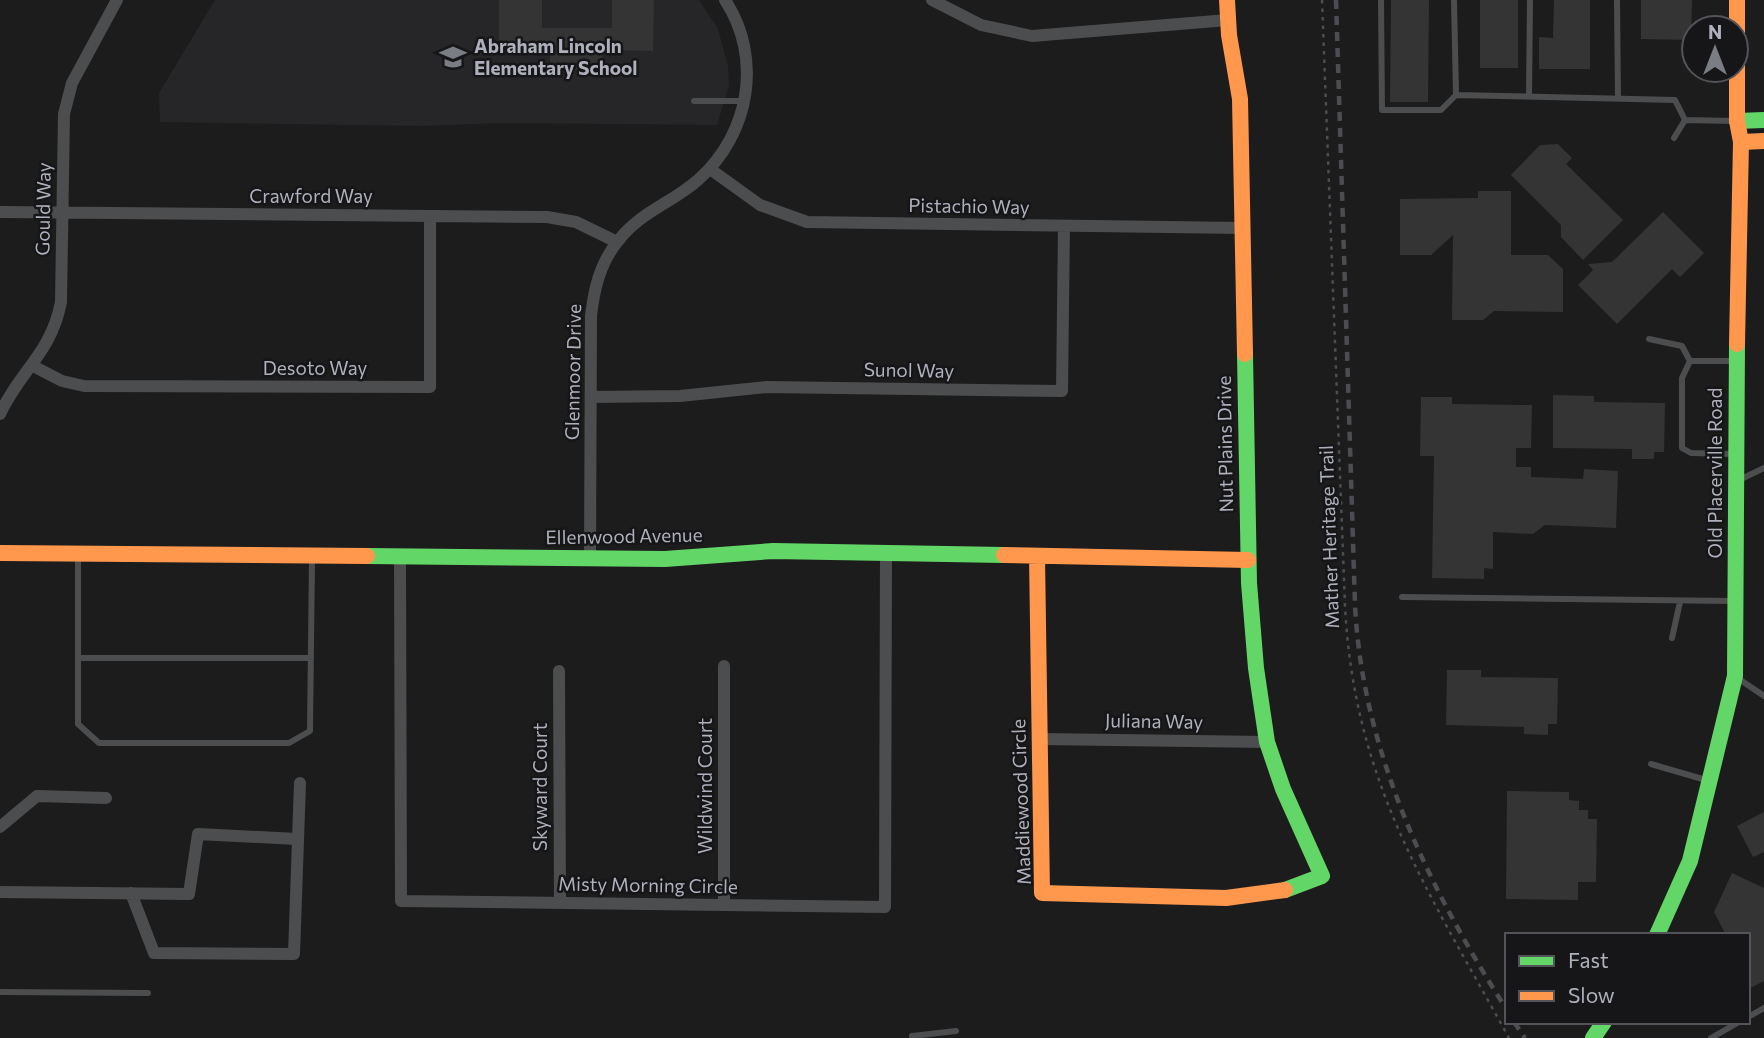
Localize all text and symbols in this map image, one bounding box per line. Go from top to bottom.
north arrow [1680,14,1750,84]
text: N [1708,20,1722,43]
place label: Abraham Lincoln Elementary School [474,34,638,79]
school or university icon: Abraham Lincoln Elementary School [438,42,468,72]
street label: Gould Way [30,162,55,256]
street label: Crawford Way [249,184,373,207]
street label: Pistachio Way [908,193,1030,218]
street label: Glenmoor Drive [560,304,585,440]
street label: Desoto Way [263,356,367,379]
street label: Sunol Way [864,357,955,382]
street label: Nut Plains Drive [1212,375,1237,513]
street label: Old Placerville Road [1703,388,1726,558]
street label: Mather Heritage Trail [1314,445,1343,629]
street label: Ellenwood Avenue [545,523,703,548]
street label: Juliana Way [1105,708,1203,733]
street label: Wildwind Court [693,718,716,854]
street label: Maddiewood Circle [1006,719,1035,885]
street label: Skyward Court [528,723,551,851]
street label: Misty Morning Circle [558,871,738,898]
legend [1505,933,1750,1024]
text: Fast [1568,947,1609,972]
text: Slow [1568,982,1615,1007]

